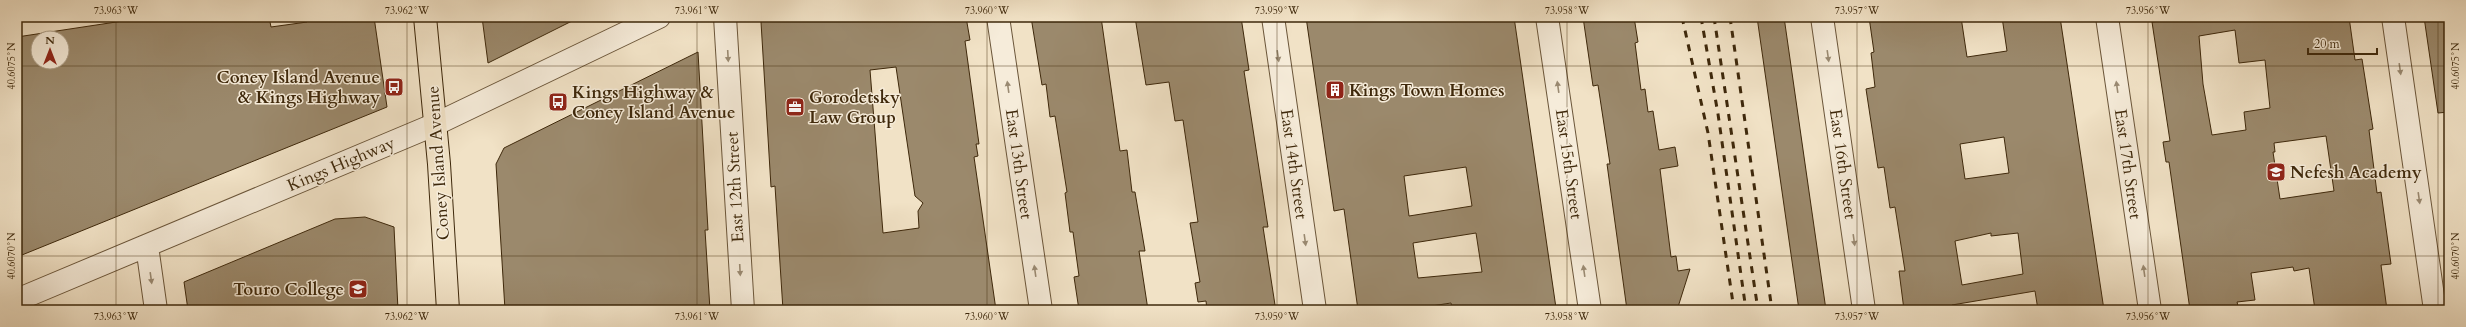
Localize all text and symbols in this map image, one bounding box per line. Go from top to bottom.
text: 73.963°W [94,4,139,18]
text: 73.962°W [385,4,430,18]
text: 73.961°W [675,4,720,18]
text: 73.960°W [965,4,1010,18]
text: 73.959°W [1255,4,1300,18]
text: 73.958°W [1545,4,1590,18]
text: 73.957°W [1835,4,1880,18]
text: 73.956°W [2126,4,2171,18]
north arrow [30,30,70,70]
scale bar [2308,30,2377,56]
text: N [45,33,55,48]
text: 20 m [2314,36,2341,52]
text: 40.6075°N [5,42,19,89]
text: 40.6075°N [2449,42,2463,89]
one-way arrow [724,50,731,62]
one-way arrow [1275,50,1281,62]
one-way arrow [1825,50,1831,62]
one-way arrow [2397,63,2403,76]
place label: Coney Island Avenue & Kings Highway [217,66,380,109]
bus stop icon: Coney Island Avenue & Kings Highway [383,76,405,98]
building icon: Kings Town Homes [1324,79,1346,101]
place label: Kings Town Homes [1349,79,1505,102]
place label: Kings Highway & Coney Island Avenue [572,81,735,124]
one-way arrow [1005,81,1011,93]
one-way arrow [1555,81,1561,93]
one-way arrow [2114,81,2120,93]
street label: Coney Island Avenue [421,85,455,241]
place label: Gorodetsky Law Group [809,86,900,129]
bus stop icon: Kings Highway & Coney Island Avenue [547,91,569,113]
office icon: Gorodetsky Law Group [784,96,806,118]
street label: East 13th Street [1000,107,1038,221]
street label: East 14th Street [1275,107,1313,221]
street label: East 15th Street [1550,107,1588,221]
street label: East 16th Street [1824,107,1862,221]
street label: East 17th Street [2109,107,2147,221]
street label: East 12th Street [721,130,749,243]
street label: Kings Highway [284,131,398,197]
school or university icon: Nefesh Academy [2265,161,2287,183]
place label: Nefesh Academy [2290,161,2422,184]
one-way arrow [2416,192,2422,204]
text: 40.6070°N [5,232,19,279]
text: 40.6070°N [2449,232,2463,279]
one-way arrow [1302,234,1308,246]
one-way arrow [1851,234,1857,246]
one-way arrow [737,264,744,276]
one-way arrow [1032,265,1038,277]
one-way arrow [1581,265,1587,277]
one-way arrow [2141,265,2147,277]
one-way arrow [148,272,155,284]
place label: Touro College [233,278,344,301]
school or university icon: Touro College [347,278,369,300]
text: 73.963°W [94,310,139,324]
text: 73.962°W [385,310,430,324]
text: 73.961°W [675,310,720,324]
text: 73.960°W [965,310,1010,324]
text: 73.959°W [1255,310,1300,324]
text: 73.958°W [1545,310,1590,324]
text: 73.957°W [1835,310,1880,324]
text: 73.956°W [2126,310,2171,324]

